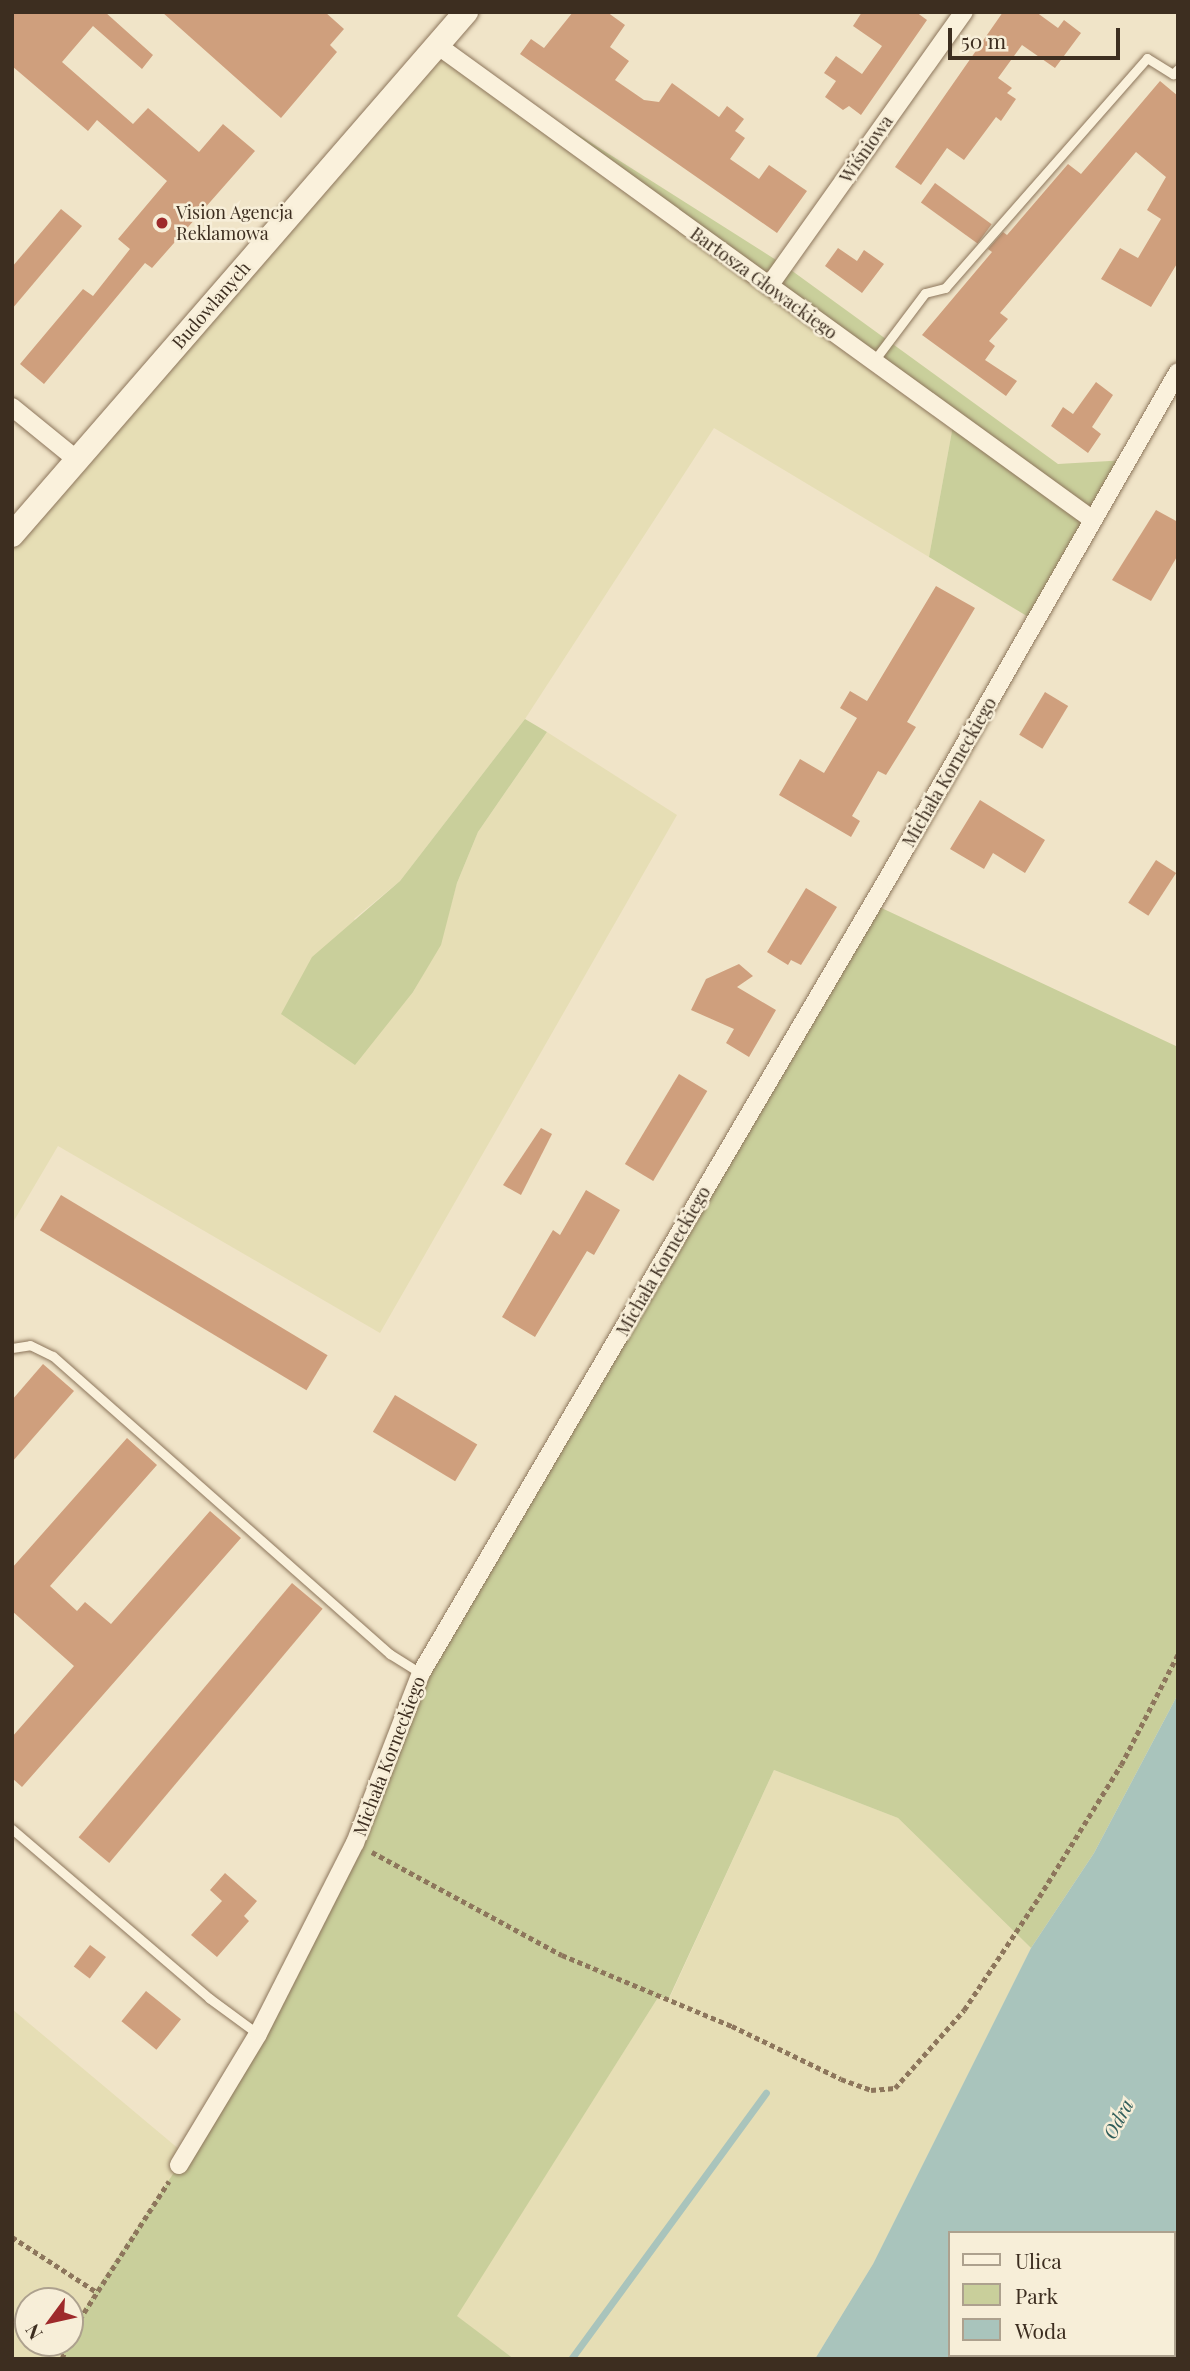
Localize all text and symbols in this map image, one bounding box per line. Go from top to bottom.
scale bar [952,14,1124,58]
text: 50 m [961,26,1006,54]
street label: Wiśniowa [835,111,897,187]
place label: Vision Agencja Reklamowa [176,202,294,244]
marker: Vision Agencja Reklamowa [154,215,170,231]
street label: Bartosza Głowackiego [686,222,842,344]
street label: Budowlanych [167,257,255,353]
street label: Michała Korneckiego [897,693,1001,851]
street label: Michała Korneckiego [611,1182,715,1340]
street label: Michała Korneckiego [349,1673,429,1839]
water label: Odra [1098,2095,1138,2143]
legend [948,2231,1176,2357]
text: Ulica [1015,2246,1062,2274]
text: Park [1015,2281,1058,2309]
north arrow [14,2287,84,2357]
text: Woda [1015,2316,1067,2344]
text: N [18,2320,48,2345]

